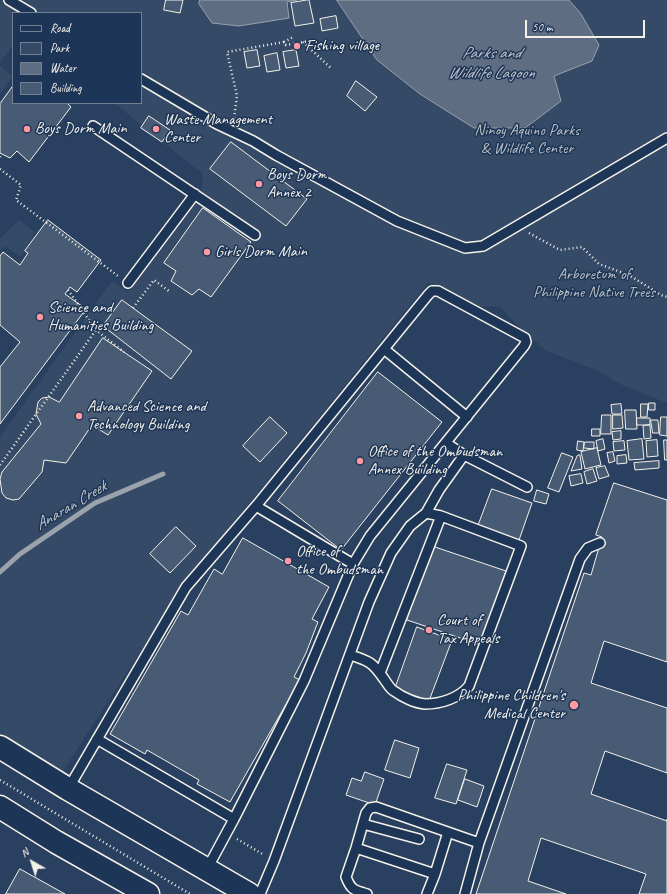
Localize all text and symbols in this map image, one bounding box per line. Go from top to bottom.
legend [12,12,142,104]
scale bar [527,12,647,38]
text: 50 m [532,19,552,35]
text: Road [50,20,70,36]
place label: Fishing village [305,36,379,56]
text: Park [50,40,69,56]
marker: Fishing village [292,41,302,51]
water label: Parks and Wildlife Lagoon [448,44,534,84]
text: Water [50,60,76,76]
text: Building [50,80,82,96]
place label: Waste Management Center [164,110,272,148]
place label: Boys Dorm Main [35,119,127,139]
park label: Ninoy Aquino Parks & Wildlife Center [474,121,580,159]
marker: Boys Dorm Main [22,124,32,134]
marker: Waste Management Center [151,124,161,134]
place label: Boys Dorm Annex 2 [267,165,326,203]
marker: Boys Dorm Annex 2 [254,179,264,189]
place label: Girls Dorm Main [215,242,307,262]
marker: Girls Dorm Main [202,247,212,257]
park label: Arboretum of Philippine Native Trees [533,265,655,303]
place label: Science and Humanities Building [48,298,153,336]
marker: Science and Humanities Building [35,312,45,322]
place label: Advanced Science and Technology Building [87,397,206,435]
marker: Advanced Science and Technology Building [74,411,84,421]
place label: Office of the Ombudsman Annex Building [368,442,502,480]
marker: Office of the Ombudsman Annex Building [355,456,365,466]
water label: Anaran Creek [32,477,110,535]
place label: Office of the Ombudsman [296,542,383,580]
marker: Office of the Ombudsman [283,556,293,566]
place label: Court of Tax Appeals [437,611,499,649]
marker: Court of Tax Appeals [424,625,434,635]
place label: Philippine Children's Medical Center [457,686,565,724]
marker: Philippine Children's Medical Center [568,699,580,711]
north arrow [12,842,52,882]
text: N [17,845,32,860]

